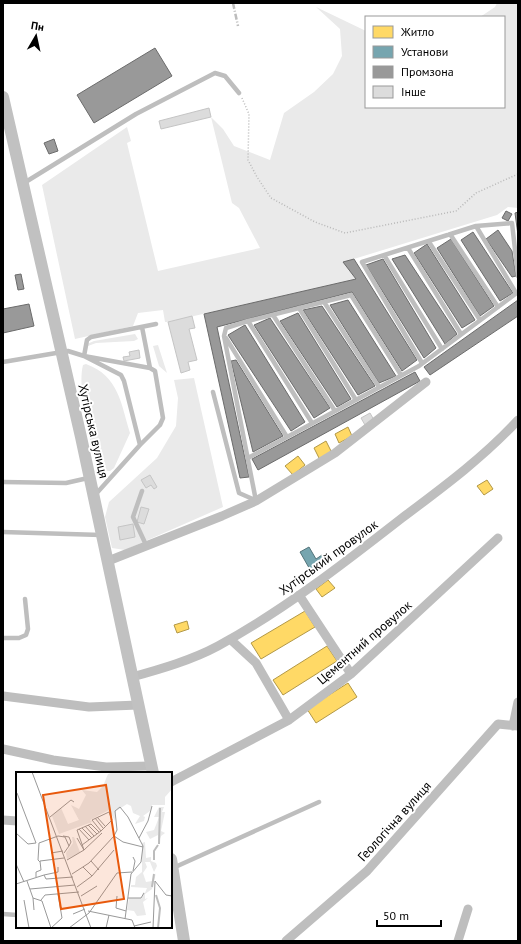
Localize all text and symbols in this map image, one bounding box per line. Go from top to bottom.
north arrow [16,16,56,56]
legend [365,16,505,108]
text: Пн [30,18,45,34]
text: Житло [400,24,434,39]
text: Установи [401,44,448,59]
text: Промзона [401,64,454,79]
text: Інше [401,84,426,99]
street label: Хутірська вулиця [74,382,113,480]
street label: Хутірський провулок [276,515,382,599]
street label: Цементний провулок [313,596,416,688]
inset map [16,772,172,928]
street label: Геологічна вулиця [354,778,435,865]
scale bar [377,902,441,928]
text: 50 m [383,908,409,923]

